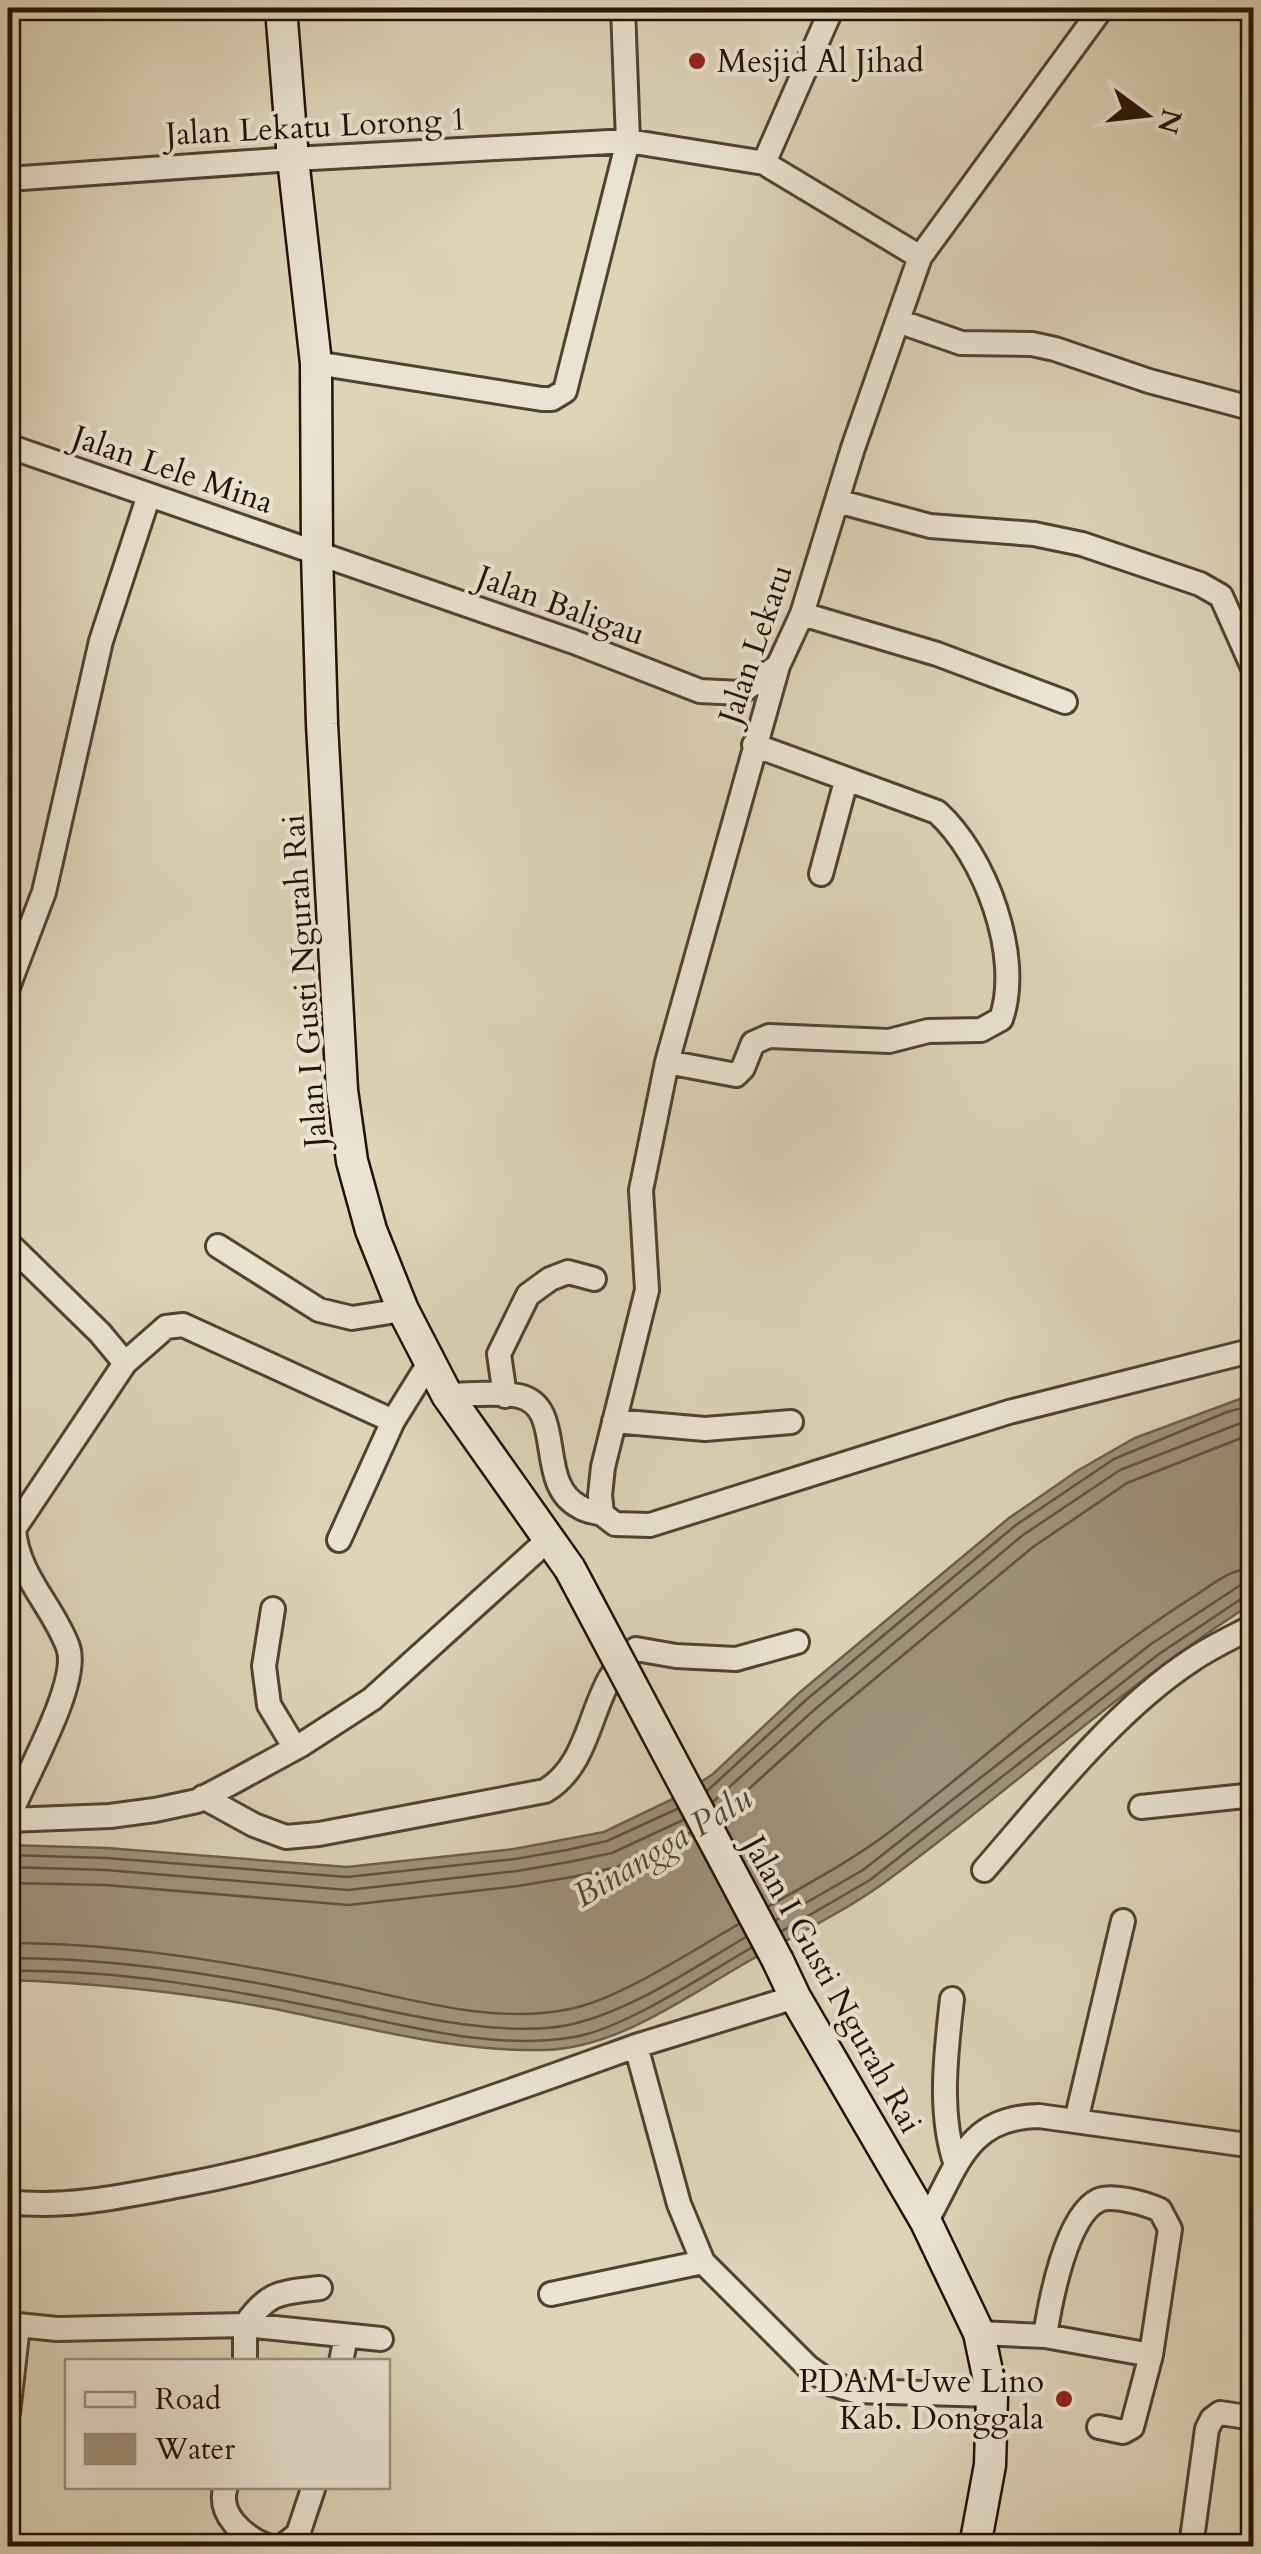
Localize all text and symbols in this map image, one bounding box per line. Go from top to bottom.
place label: Mesjid Al Jihad [717,40,924,84]
marker: Mesjid Al Jihad [686,50,708,72]
north arrow [1096,65,1196,165]
street label: Jalan Lekatu Lorong 1 [160,97,468,157]
text: N [1148,105,1191,138]
street label: Jalan Lele Mina [63,414,279,525]
street label: Jalan Baligau [467,554,651,657]
street label: Jalan Lekatu [707,559,804,734]
street label: Jalan I Gusti Ngurah Rai [271,813,339,1153]
water label: Binangga Palu [564,1775,761,1919]
street label: Jalan I Gusti Ngurah Rai [730,1824,932,2141]
legend [65,2359,390,2489]
place label: PDAM Uwe Lino Kab. Donggala [799,2360,1044,2441]
text: Road [155,2379,221,2420]
marker: PDAM Uwe Lino Kab. Donggala [1053,2388,1075,2410]
text: Water [154,2429,235,2470]

